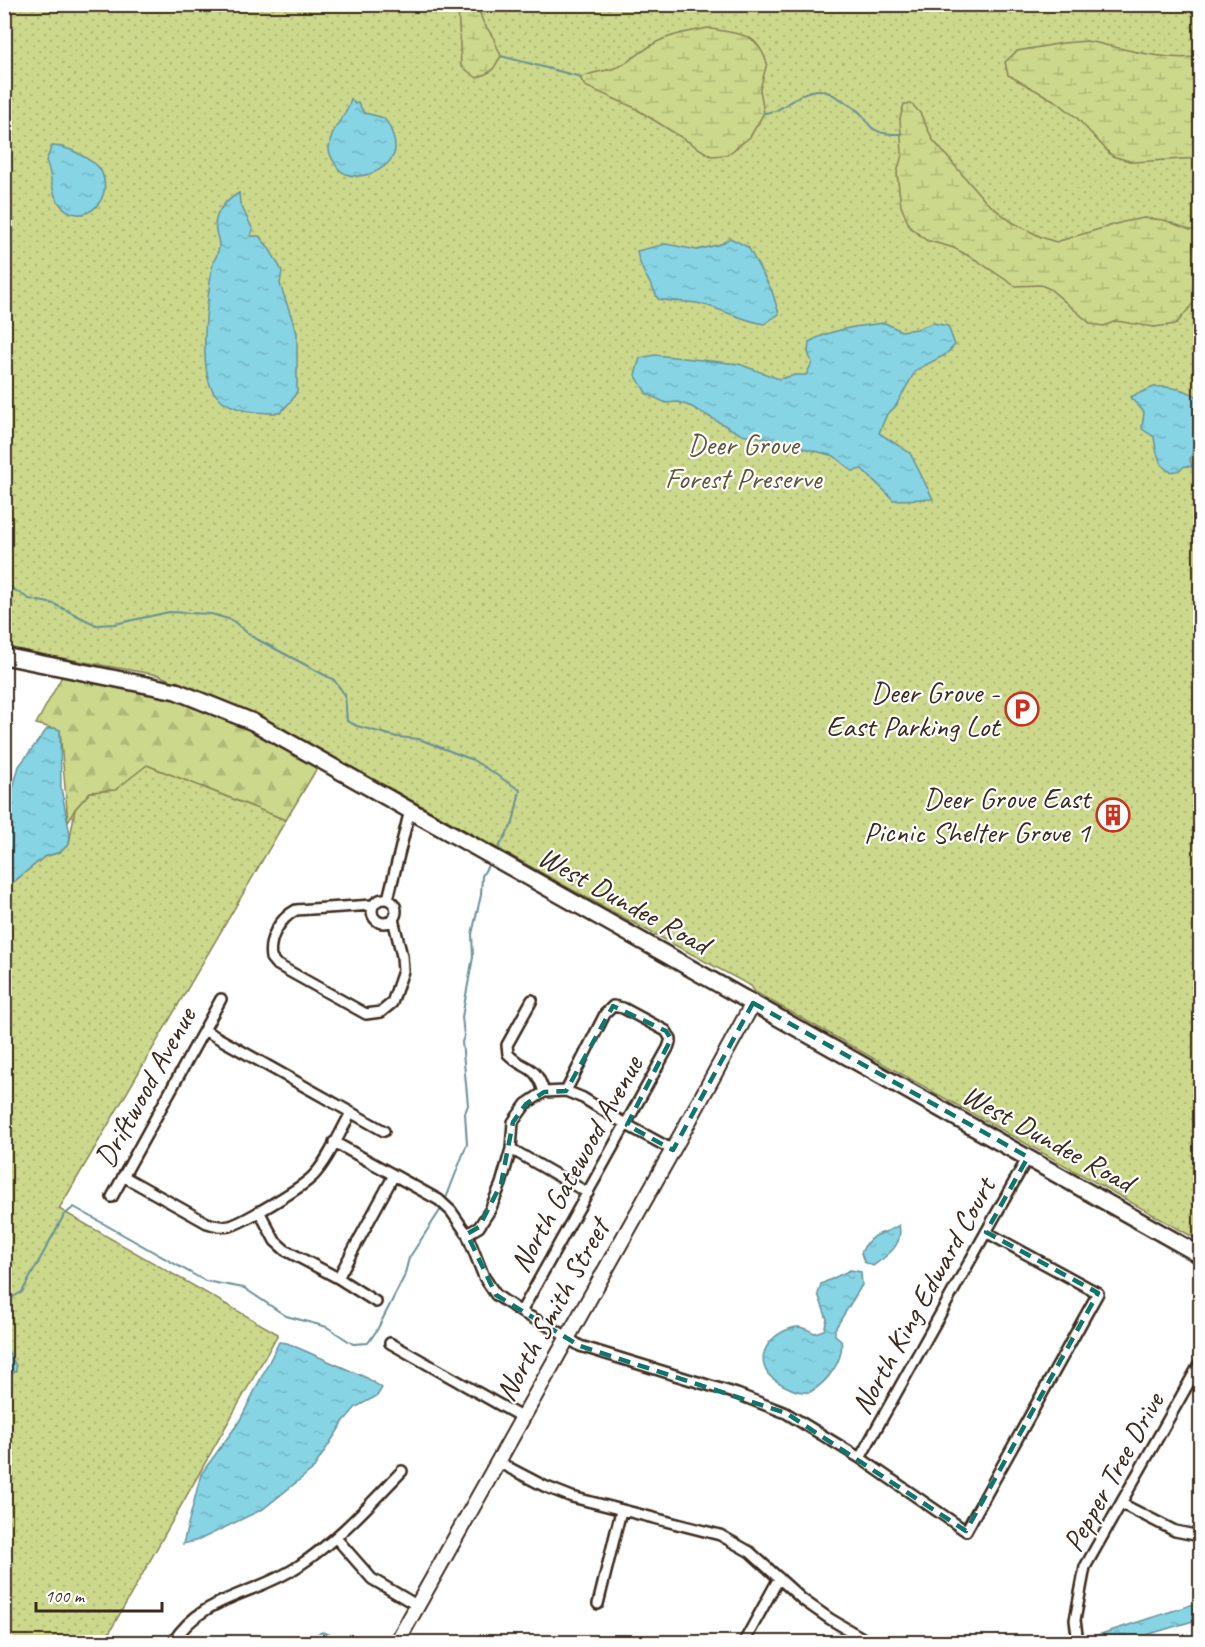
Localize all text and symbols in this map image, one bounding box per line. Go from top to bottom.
park label: Deer Grove Forest Preserve [665,425,824,497]
place label: Deer Grove - East Parking Lot [826,673,1002,745]
parking icon: Deer Grove - East Parking Lot [1004,691,1040,727]
place label: Deer Grove East Picnic Shelter Grove 1 [864,779,1093,851]
building icon: Deer Grove East Picnic Shelter Grove 1 [1095,797,1131,833]
street label: West Dundee Road [532,837,720,965]
street label: Driftwood Avenue [86,999,205,1173]
street label: North Gatewood Avenue [501,1047,652,1279]
street label: West Dundee Road [956,1075,1144,1203]
street label: North King Edward Court [842,1168,1005,1421]
street label: North Smith Street [486,1209,620,1408]
street label: Pepper Tree Drive [1054,1384,1173,1558]
scale bar [36,1575,162,1613]
text: 100 m [45,1585,86,1607]

